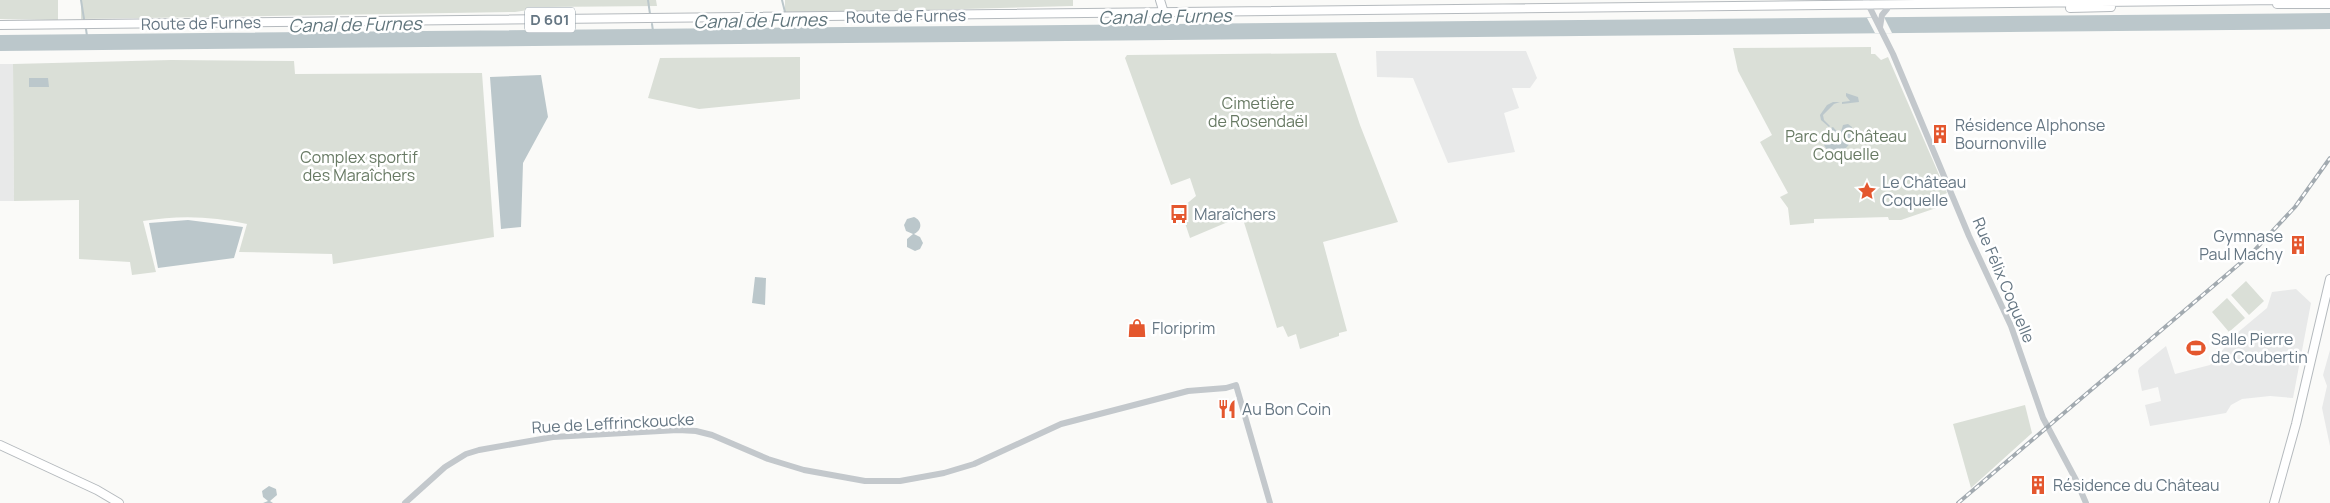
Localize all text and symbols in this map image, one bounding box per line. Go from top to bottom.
water label: Canal de Furnes [1098,3,1233,29]
street label: Route de Furnes [846,4,966,28]
water label: Canal de Furnes [693,7,828,33]
road number: D 601 [525,8,575,32]
street label: Route de Furnes [141,11,261,35]
water label: Canal de Furnes [288,11,423,37]
park label: Cimetière de Rosendaël [1208,92,1308,132]
place label: Résidence Alphonse Bournonville [1955,114,2105,154]
building icon: Résidence Alphonse Bournonville [1929,123,1951,145]
park label: Parc du Château Coquelle [1785,125,1907,165]
park label: Complex sportif des Maraîchers [300,146,418,186]
place label: Le Château Coquelle [1882,171,1966,211]
place icon: Le Château Coquelle [1856,180,1878,202]
bus stop icon: Maraîchers [1168,203,1190,225]
place label: Maraîchers [1194,203,1276,225]
street label: Rue Félix Coquelle [1968,214,2040,346]
place label: Gymnase Paul Machy [2199,225,2284,265]
building icon: Gymnase Paul Machy [2287,234,2309,256]
shop icon: Floriprim [1126,317,1148,339]
place label: Floriprim [1152,317,1215,339]
place label: Salle Pierre de Coubertin [2211,328,2308,368]
sports icon: Salle Pierre de Coubertin [2185,337,2207,359]
restaurant icon: Au Bon Coin [1216,398,1238,420]
place label: Au Bon Coin [1242,398,1331,420]
street label: Rue de Leffrinckoucke [531,408,695,438]
building icon: Résidence du Château [2027,474,2049,496]
place label: Résidence du Château [2053,474,2219,496]

